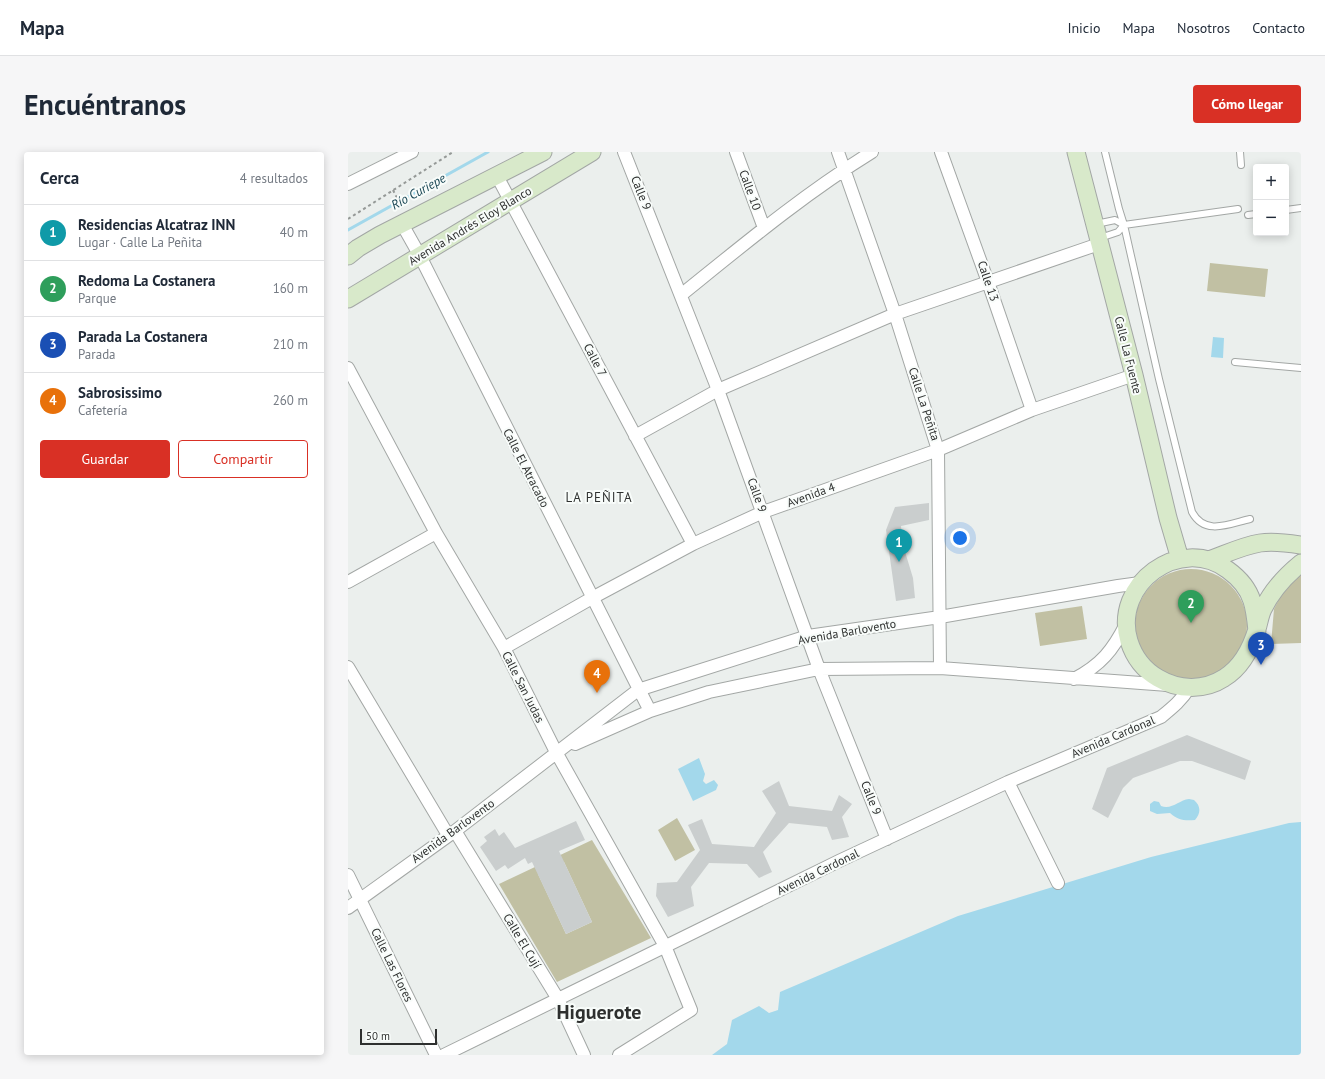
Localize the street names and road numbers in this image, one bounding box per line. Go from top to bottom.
street label: Calle 10 [736,168,765,213]
street label: Calle 9 [628,174,655,212]
street label: Avenida Andrés Eloy Blanco [405,183,534,268]
street label: Calle 13 [975,259,1002,303]
street label: Calle La Fuente [1112,315,1145,395]
street label: Calle 7 [580,341,610,379]
street label: Calle La Peñita [906,365,943,442]
street label: Calle El Atracado [500,426,553,510]
street label: Calle 9 [744,476,771,514]
street label: Avenida 4 [785,479,837,510]
street label: Avenida Barlovento [797,616,897,648]
street label: Calle San Judas [499,648,548,725]
street label: Avenida Cardonal [1069,712,1157,761]
street label: Calle 9 [858,779,885,817]
street label: Avenida Barlovento [408,795,497,866]
street label: Avenida Cardonal [774,845,862,898]
street label: Calle El Cují [500,910,545,971]
street label: Calle Las Flores [368,925,417,1004]

